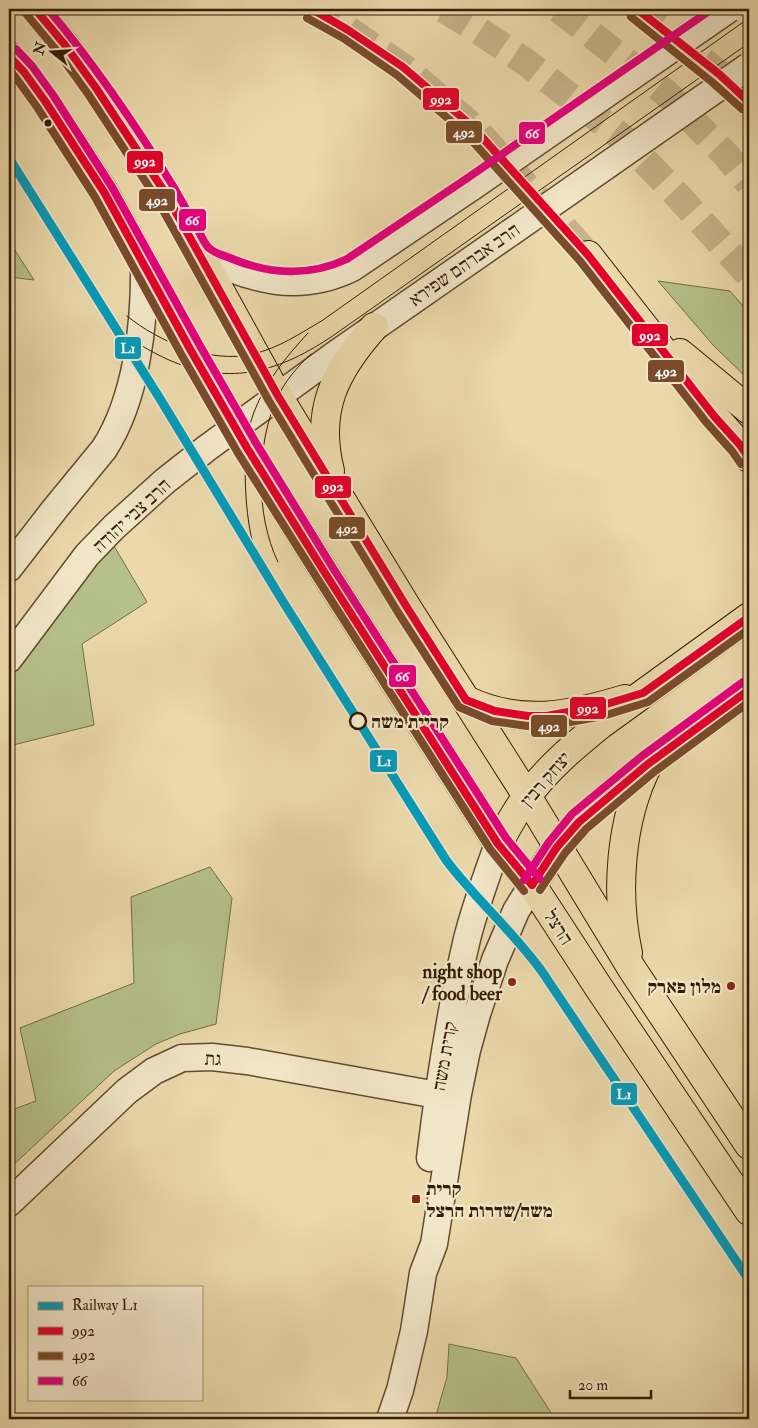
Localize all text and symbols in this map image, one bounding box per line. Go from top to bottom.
north arrow [28,28,78,78]
text: N [30,39,50,58]
line badge: 992 [422,87,460,111]
text: 992 [428,91,452,108]
unlabelled marker [43,118,53,128]
line badge: 492 [445,120,483,144]
line badge: 66 [518,121,546,145]
text: 492 [452,124,475,141]
text: 66 [525,125,540,142]
line badge: 992 [126,150,164,174]
text: 992 [132,153,156,170]
line badge: 492 [138,188,176,212]
text: 492 [145,192,168,209]
line badge: 66 [178,208,207,232]
text: 66 [185,212,200,229]
street label: הרב אברהם שפירא [404,218,525,312]
line badge: 992 [631,323,669,347]
text: 992 [637,327,661,344]
line badge: L1 [114,336,142,360]
text: L1 [120,340,136,357]
line badge: 492 [647,359,685,383]
text: 492 [654,363,677,380]
street label: הרב צבי יהודה [87,473,176,558]
line badge: 992 [314,475,352,499]
text: 992 [320,478,344,495]
line badge: 492 [328,516,366,540]
text: 492 [335,520,358,537]
line badge: 66 [388,664,417,688]
text: 66 [395,668,410,685]
line badge: 992 [569,696,607,720]
text: 992 [575,700,599,717]
place label: קריית משה [371,710,449,734]
marker: קריית משה [349,712,367,730]
line badge: 492 [530,714,568,738]
text: 492 [537,718,560,735]
street label: יצחק רבין [515,747,576,812]
line badge: L1 [369,749,398,773]
text: L1 [376,753,392,770]
street label: הרצל [538,905,578,950]
place label: night shop / food beer [421,960,503,1006]
place label: מלון פארק [647,975,721,999]
marker: night shop / food beer [506,976,518,988]
marker: מלון פארק [725,980,737,992]
street label: קרית משה [427,1019,463,1093]
street label: גת [204,1047,222,1071]
line badge: L1 [610,1082,638,1106]
text: L1 [616,1086,632,1103]
place label: קרית משה/שדרות הרצל [426,1177,553,1223]
marker: קרית משה/שדרות הרצל [410,1193,422,1205]
legend [28,1286,202,1400]
text: Railway L1 [72,1296,138,1315]
text: 992 [71,1322,95,1341]
text: 492 [72,1346,96,1365]
scale bar [570,1368,652,1400]
text: 66 [72,1372,89,1391]
text: 20 m [578,1376,608,1395]

